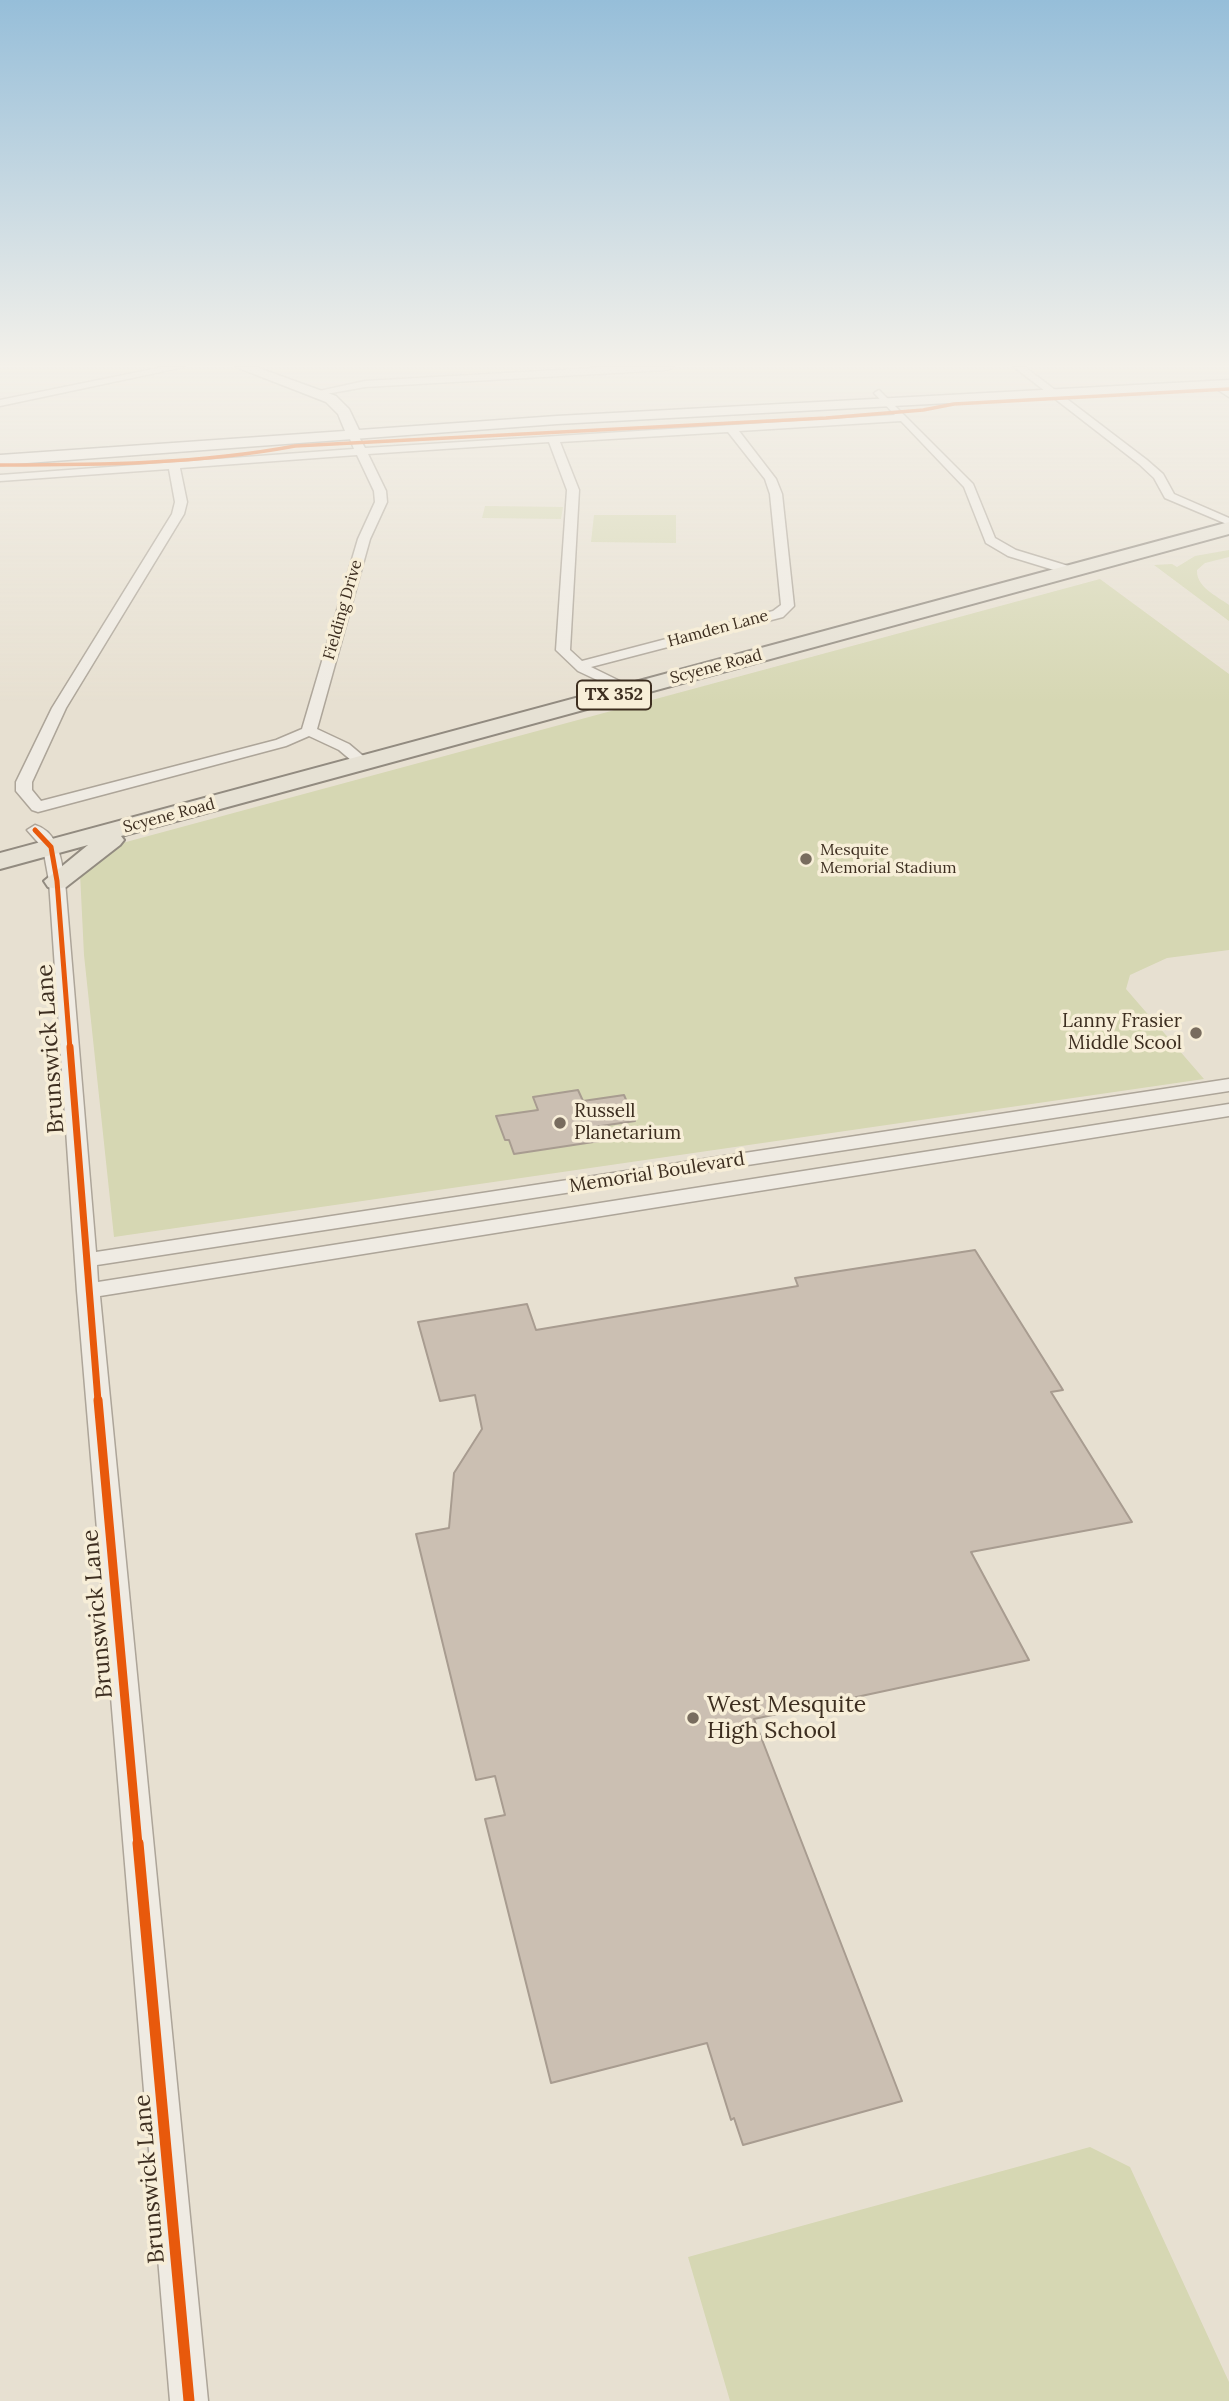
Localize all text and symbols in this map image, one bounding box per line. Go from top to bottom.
street label: Fielding Drive [320,558,366,662]
street label: Hamden Lane [666,606,770,652]
street label: Scyene Road [668,646,764,688]
road number: TX 352 [577,680,651,710]
street label: Scyene Road [121,795,217,837]
place label: Mesquite Memorial Stadium [820,840,957,878]
marker: Mesquite Memorial Stadium [798,851,814,867]
street label: Brunswick Lane [31,963,71,1135]
place label: Lanny Frasier Middle Scool [1062,1011,1182,1055]
marker: Lanny Frasier Middle Scool [1188,1025,1204,1041]
place label: Russell Planetarium [574,1101,681,1145]
marker: Russell Planetarium [552,1115,568,1131]
street label: Memorial Boulevard [568,1148,746,1198]
street label: Brunswick Lane [77,1528,119,1700]
place label: West Mesquite High School [707,1691,866,1745]
marker: West Mesquite High School [685,1710,701,1726]
street label: Brunswick Lane [129,2093,171,2265]

